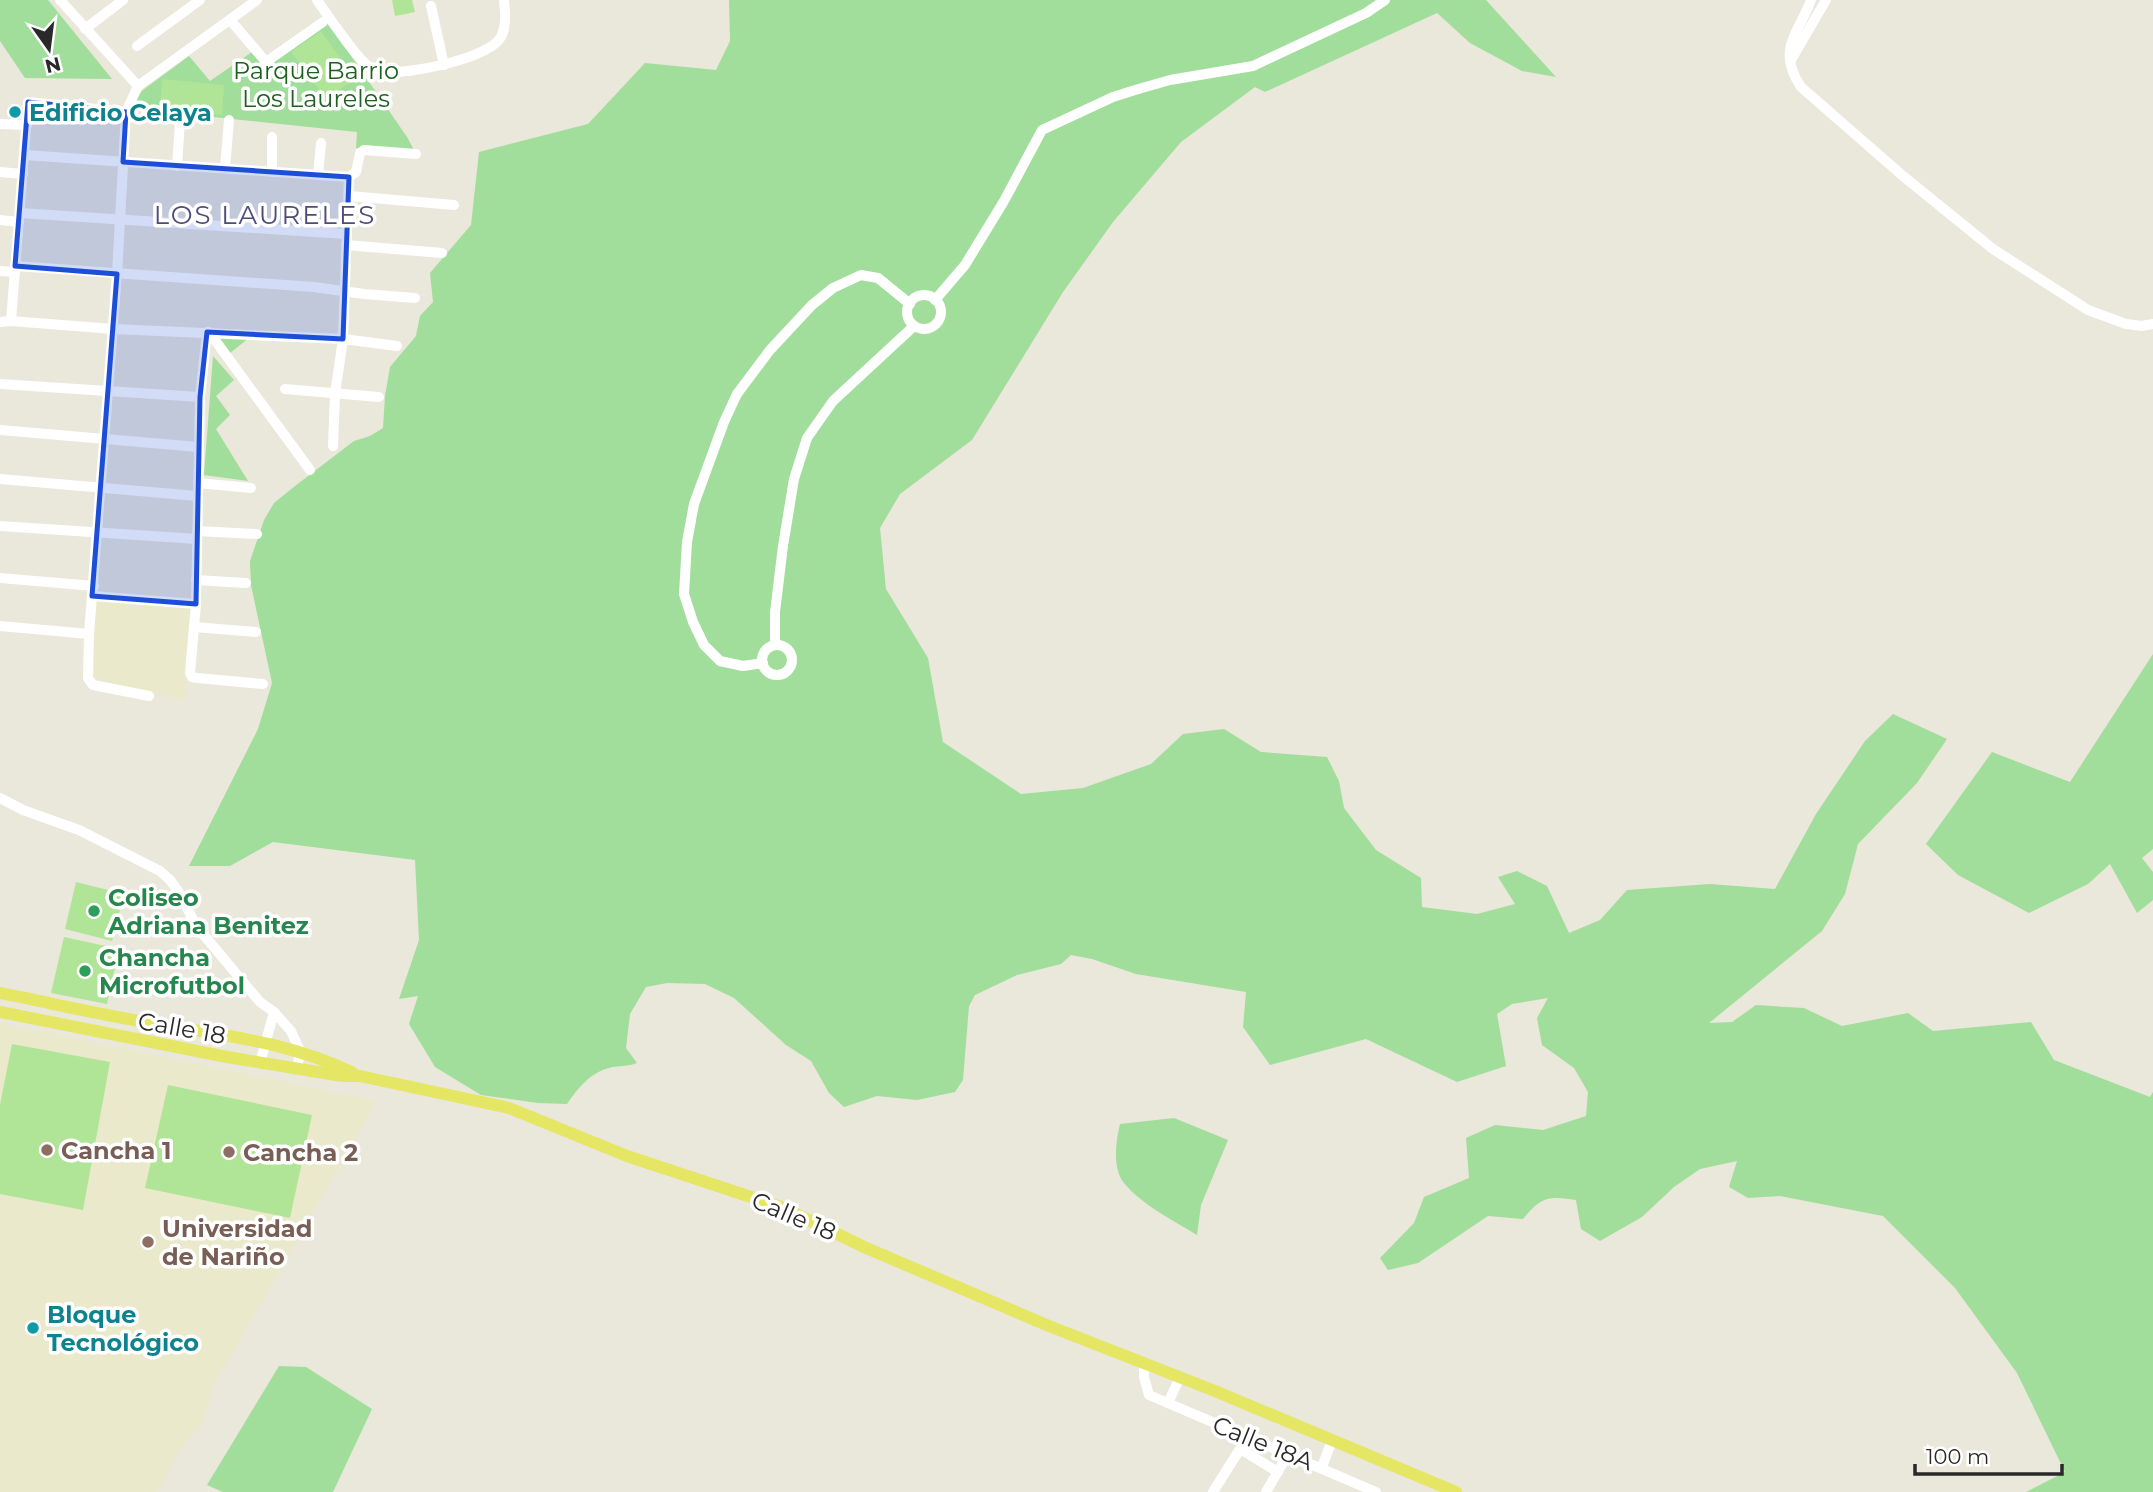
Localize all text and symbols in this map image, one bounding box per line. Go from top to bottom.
north arrow [14,14,84,84]
text: N [43,52,63,78]
park label: Parque Barrio Los Laureles [233,56,399,113]
place label: Edificio Celaya [29,98,212,127]
marker: Edificio Celaya [7,104,23,120]
district label: LOS LAURELES [154,199,376,231]
place label: Coliseo Adriana Benitez [107,883,309,940]
marker: Coliseo Adriana Benitez [86,903,102,919]
place label: Chancha Microfutbol [99,943,245,1000]
marker: Chancha Microfutbol [77,963,93,979]
street label: Calle 18 [136,1006,228,1050]
place label: Cancha 1 [61,1136,171,1165]
place label: Cancha 2 [243,1138,358,1167]
marker: Cancha 1 [39,1142,55,1158]
marker: Cancha 2 [221,1144,237,1160]
street label: Calle 18 [748,1185,840,1247]
place label: Universidad de Nariño [162,1214,312,1271]
marker: Universidad de Nariño [140,1234,156,1250]
place label: Bloque Tecnológico [47,1300,199,1357]
marker: Bloque Tecnológico [25,1320,41,1336]
street label: Calle 18A [1209,1410,1318,1477]
scale bar [1915,1432,2062,1476]
text: 100 m [1926,1444,1989,1469]

